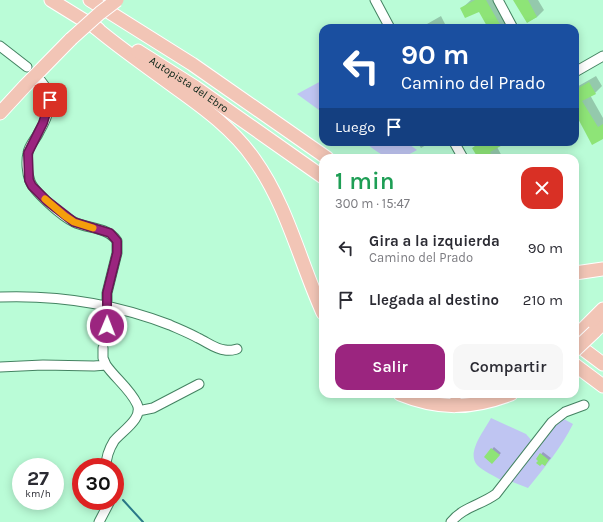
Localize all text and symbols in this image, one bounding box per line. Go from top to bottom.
text: 90 m [401,38,469,71]
icon: left [335,40,387,92]
street label: Autopista del Ebro [147,53,231,115]
text: Camino del Prado [401,72,545,94]
pin [33,83,67,117]
icon: arrive [39,89,61,111]
icon: arrive [383,116,405,138]
text: Luego [335,118,375,136]
text: 1 min [335,167,395,195]
button: close [521,167,563,209]
text: 300 m · 15:47 [335,196,410,211]
text: Gira a la izquierda [369,232,500,250]
icon: left [335,237,357,259]
text: 90 m [528,239,563,257]
text: Camino del Prado [369,250,473,265]
icon: arrive [335,289,357,311]
text: Llegada al destino [369,291,499,309]
text: 210 m [523,291,563,309]
position arrow [86,305,128,347]
button: Salir [335,344,445,390]
button: Compartir [453,344,563,390]
speed limit sign: 30 [72,458,124,510]
text: 27 [27,467,49,490]
text: km/h [25,488,51,500]

